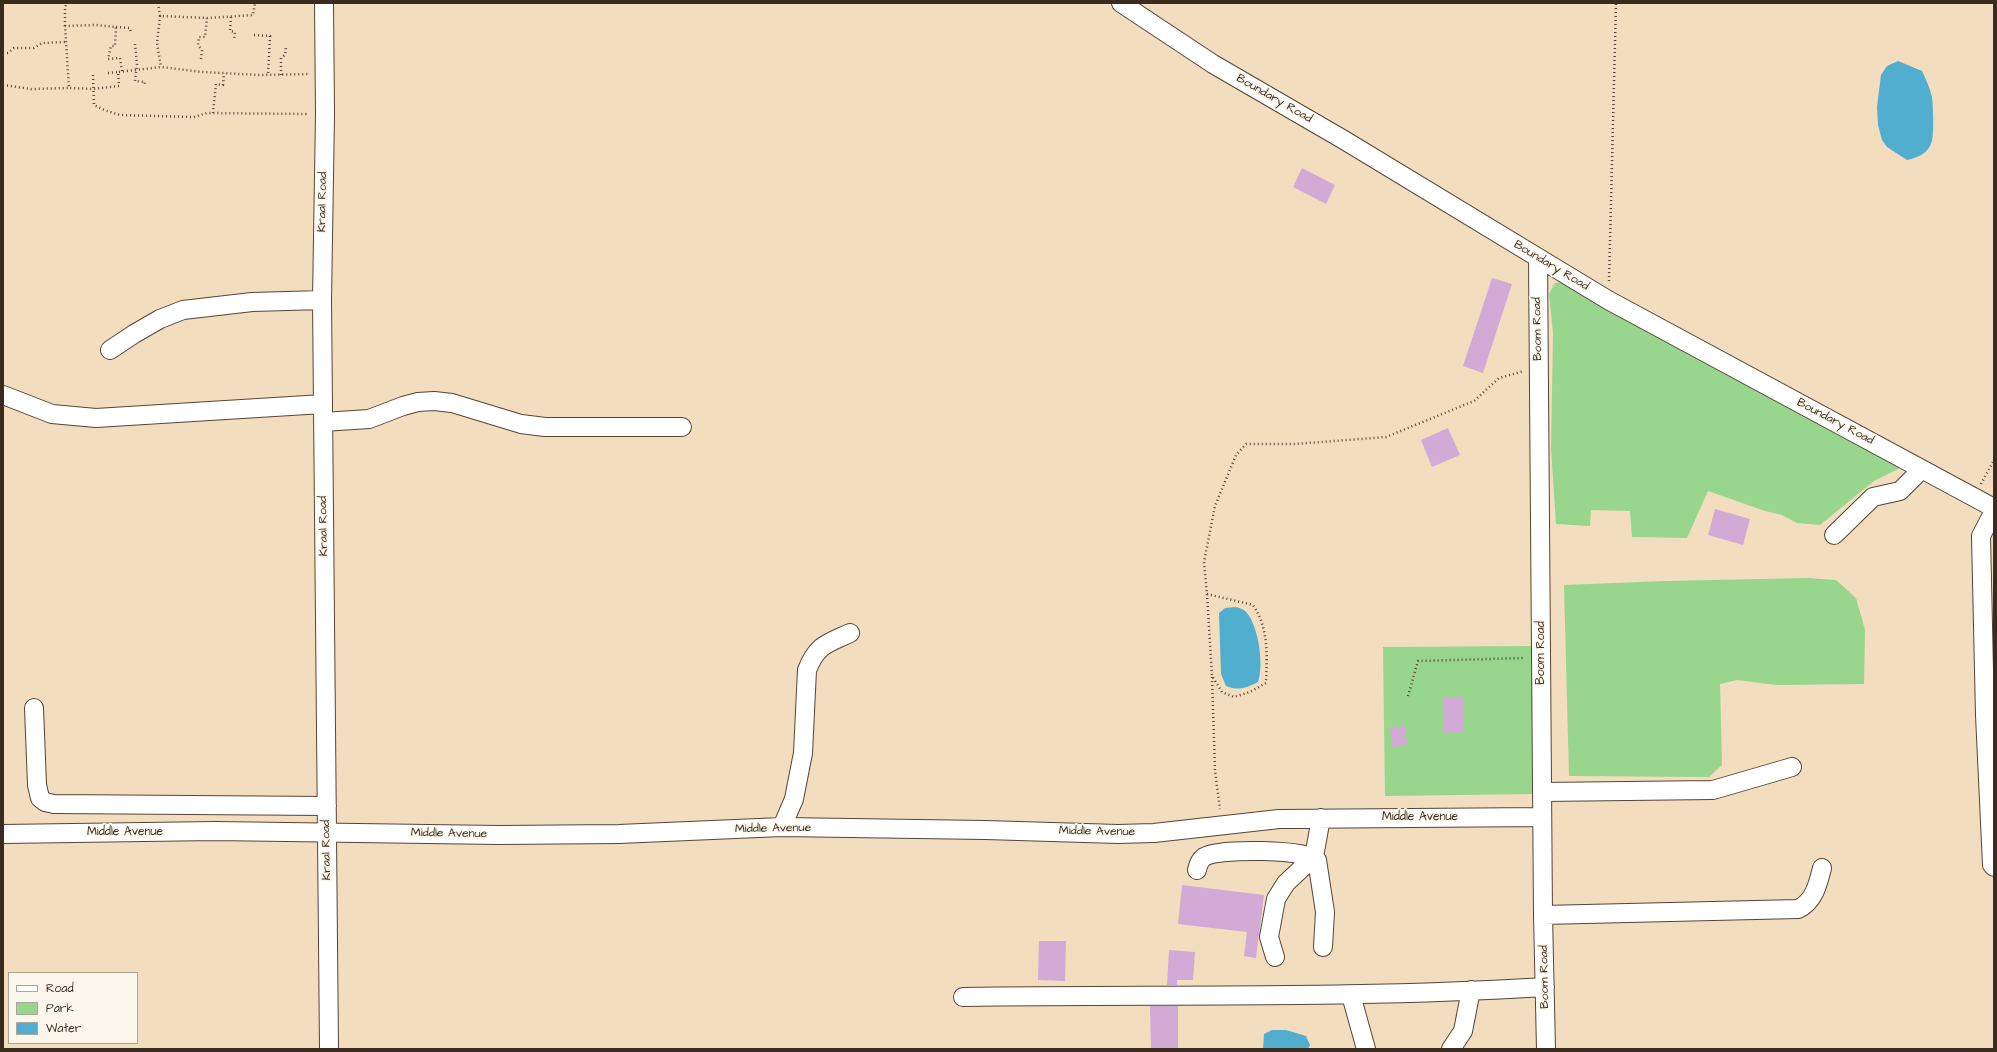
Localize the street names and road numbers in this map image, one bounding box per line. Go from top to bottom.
street label: Boundary Road [1234,71,1314,127]
street label: Kraal Road [315,172,331,232]
street label: Boundary Road [1511,238,1591,294]
street label: Boom Road [1530,297,1546,361]
street label: Boundary Road [1794,396,1876,448]
street label: Kraal Road [316,496,332,556]
street label: Boom Road [1534,621,1548,685]
street label: Middle Avenue [1382,810,1458,824]
street label: Kraal Road [319,820,335,880]
street label: Middle Avenue [735,821,811,837]
street label: Middle Avenue [1059,824,1135,840]
street label: Middle Avenue [87,825,163,839]
street label: Middle Avenue [411,826,487,842]
street label: Boom Road [1537,945,1553,1009]

